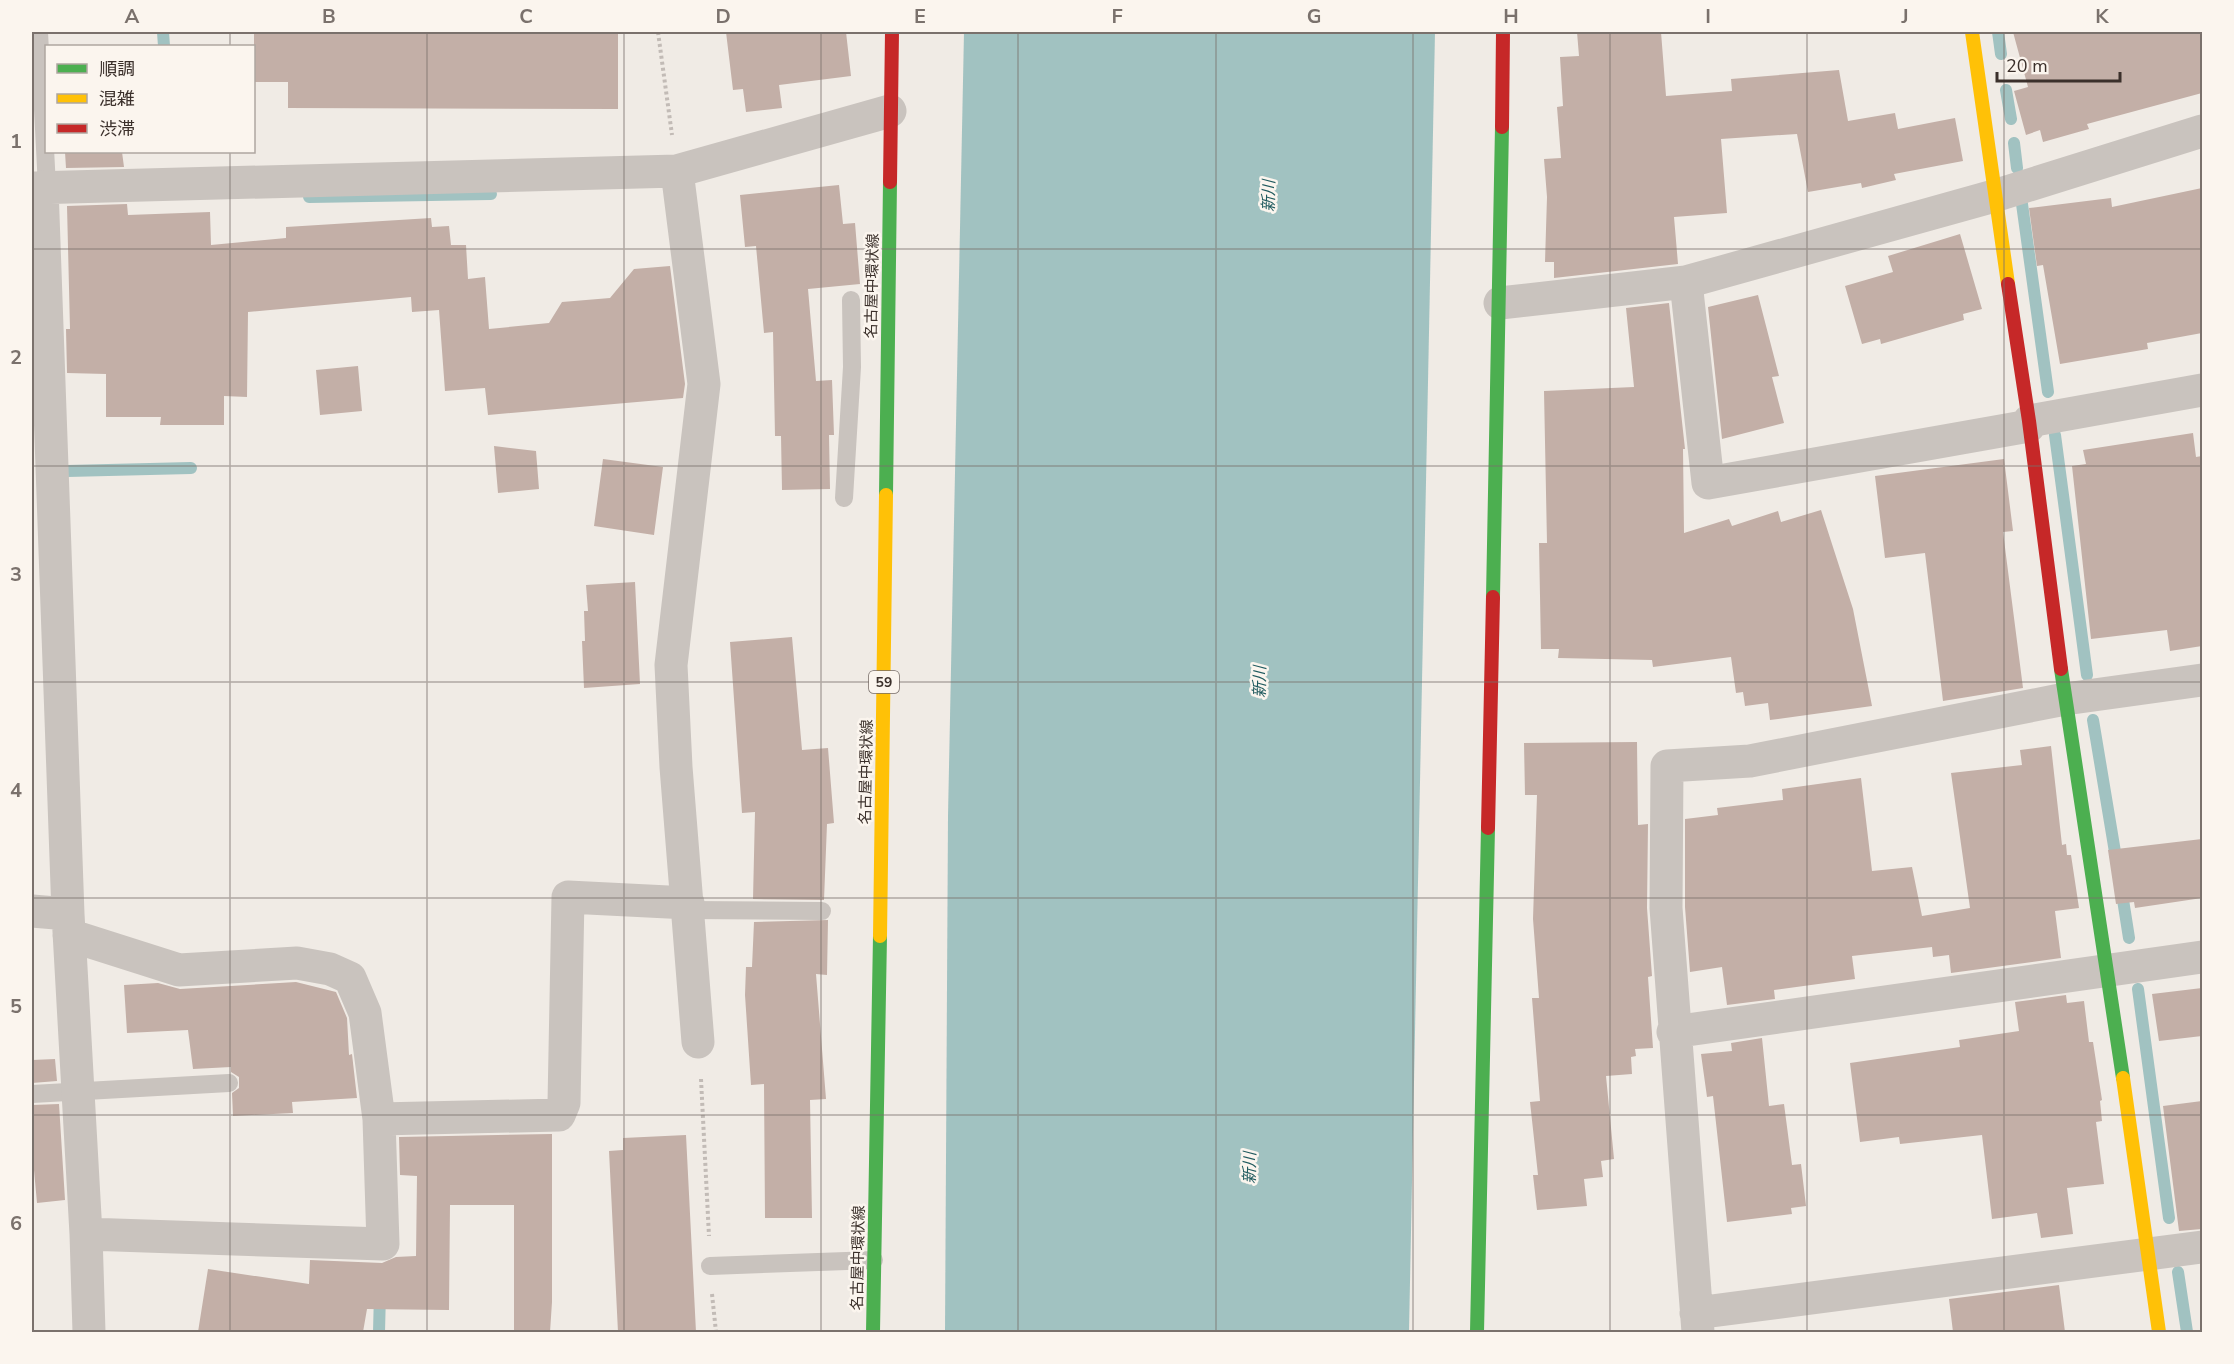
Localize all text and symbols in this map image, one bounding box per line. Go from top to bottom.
text: A [125,3,140,30]
text: B [322,3,336,30]
text: C [519,3,533,30]
text: D [715,3,731,30]
text: E [914,3,926,30]
text: F [1111,3,1123,30]
text: G [1307,3,1321,30]
text: H [1503,3,1519,30]
text: I [1705,3,1711,30]
text: J [1900,3,1909,30]
text: K [2095,3,2109,30]
legend [45,45,255,153]
scale bar [1997,45,2120,83]
text: 20 m [2006,54,2048,78]
text: 順調 [99,57,135,81]
text: 混雑 [99,87,135,111]
text: 渋滞 [99,117,135,141]
text: 1 [10,128,22,155]
water label: 新川 [1258,178,1280,212]
street label: 名古屋中環状線 [861,233,883,339]
text: 2 [10,344,22,371]
text: 3 [10,561,22,588]
water label: 新川 [1249,664,1271,698]
road number: 59 [869,671,899,693]
street label: 名古屋中環状線 [855,719,877,825]
text: 4 [10,777,22,804]
text: 5 [10,993,22,1020]
water label: 新川 [1239,1150,1261,1184]
street label: 名古屋中環状線 [847,1205,869,1311]
text: 6 [10,1210,22,1237]

